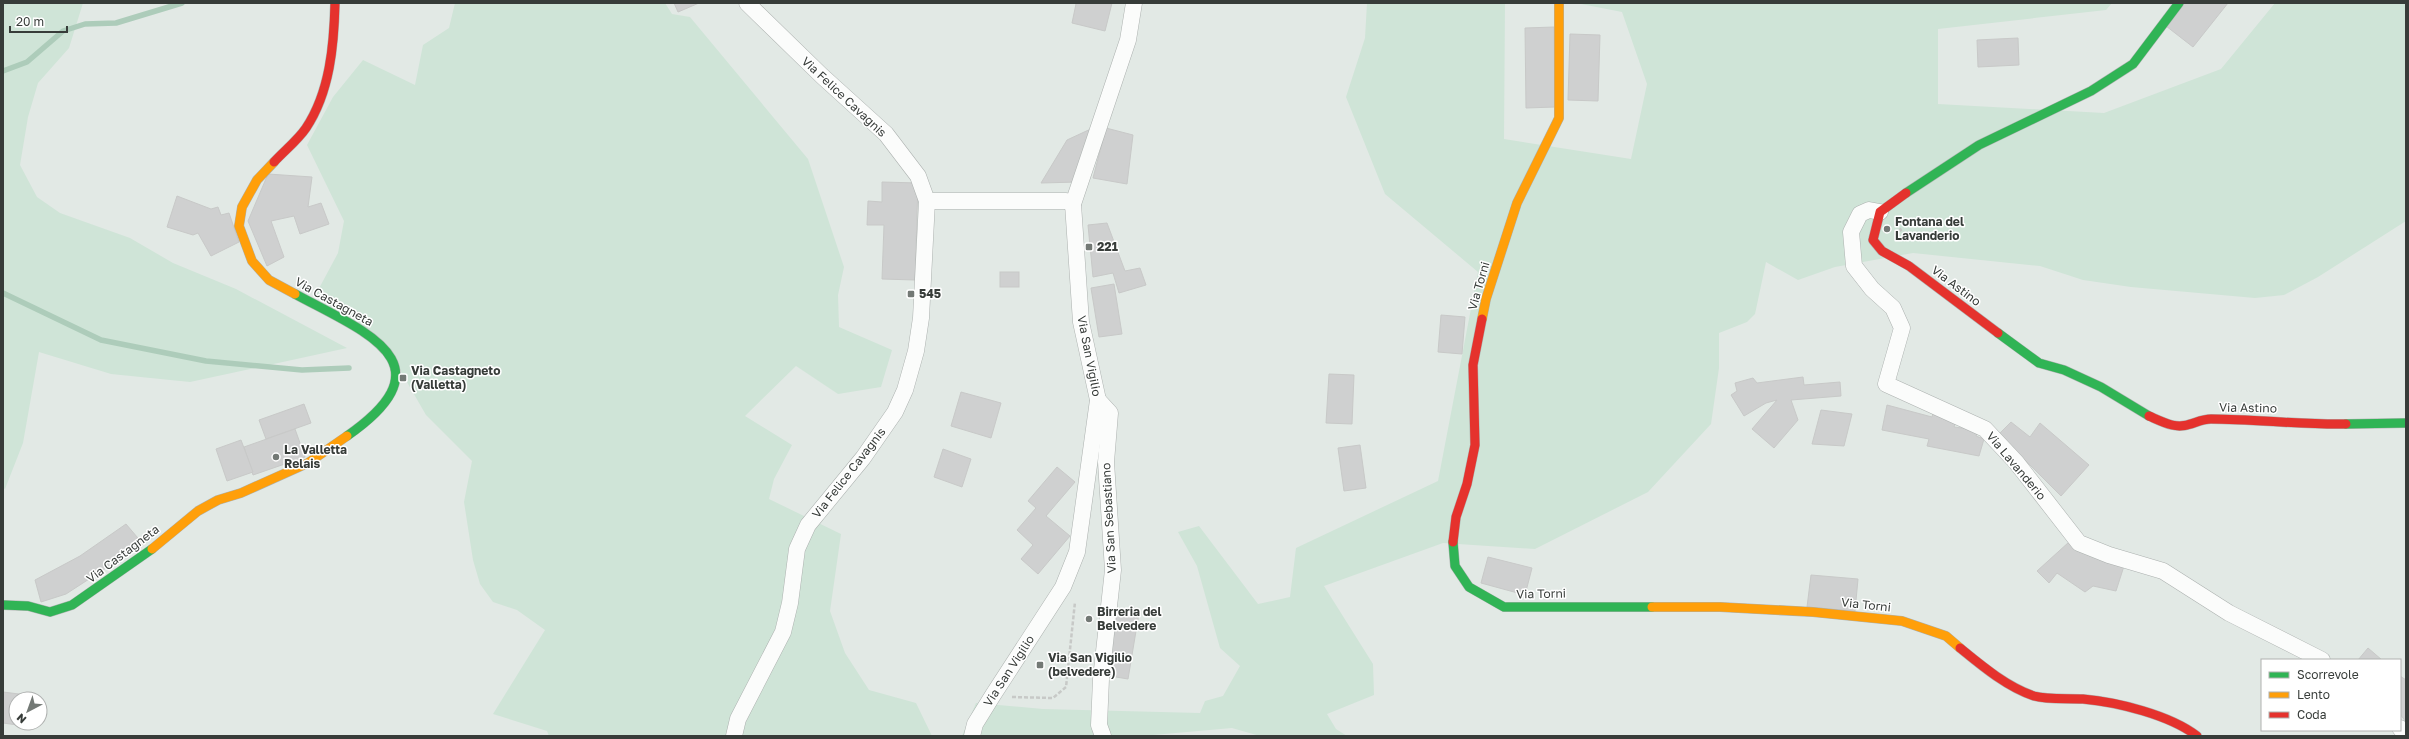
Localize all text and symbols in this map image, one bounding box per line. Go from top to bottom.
scale bar [10,8,67,34]
text: 20 m [16,14,44,29]
street label: Via Felice Cavagnis [799,53,890,140]
place label: Fontana del Lavanderio [1895,214,1964,243]
marker: Fontana del Lavanderio [1882,224,1892,234]
place label: 221 [1097,239,1118,254]
marker: 221 [1084,242,1094,252]
street label: Via Torni [1464,260,1493,312]
street label: Via Astino [1929,262,1984,309]
street label: Via Castagneta [292,274,376,329]
place label: 545 [919,286,941,301]
marker: 545 [906,289,916,299]
street label: Via San Vigilio [1074,314,1105,398]
place label: Via Castagneto (Valletta) [411,363,500,392]
marker: Via Castagneto (Valletta) [398,373,408,383]
street label: Via Astino [2219,399,2277,416]
street label: Via Felice Cavagnis [809,424,889,521]
street label: Via Lavanderio [1983,428,2049,503]
place label: La Valletta Relais [284,442,347,471]
marker: La Valletta Relais [271,452,281,462]
street label: Via San Sebastiano [1098,462,1119,574]
street label: Via Castagneta [83,521,162,586]
street label: Via Torni [1516,586,1566,601]
street label: Via Torni [1840,594,1892,615]
place label: Birreria del Belvedere [1097,604,1161,633]
marker: Birreria del Belvedere [1084,614,1094,624]
street label: Via San Vigilio [980,632,1037,709]
place label: Via San Vigilio (belvedere) [1048,650,1132,679]
legend [2261,659,2401,731]
marker: Via San Vigilio (belvedere) [1035,660,1045,670]
text: Scorrevole [2297,667,2359,682]
text: Lento [2297,687,2330,702]
north arrow [8,691,48,731]
text: Coda [2297,707,2327,722]
text: N [14,711,29,727]

